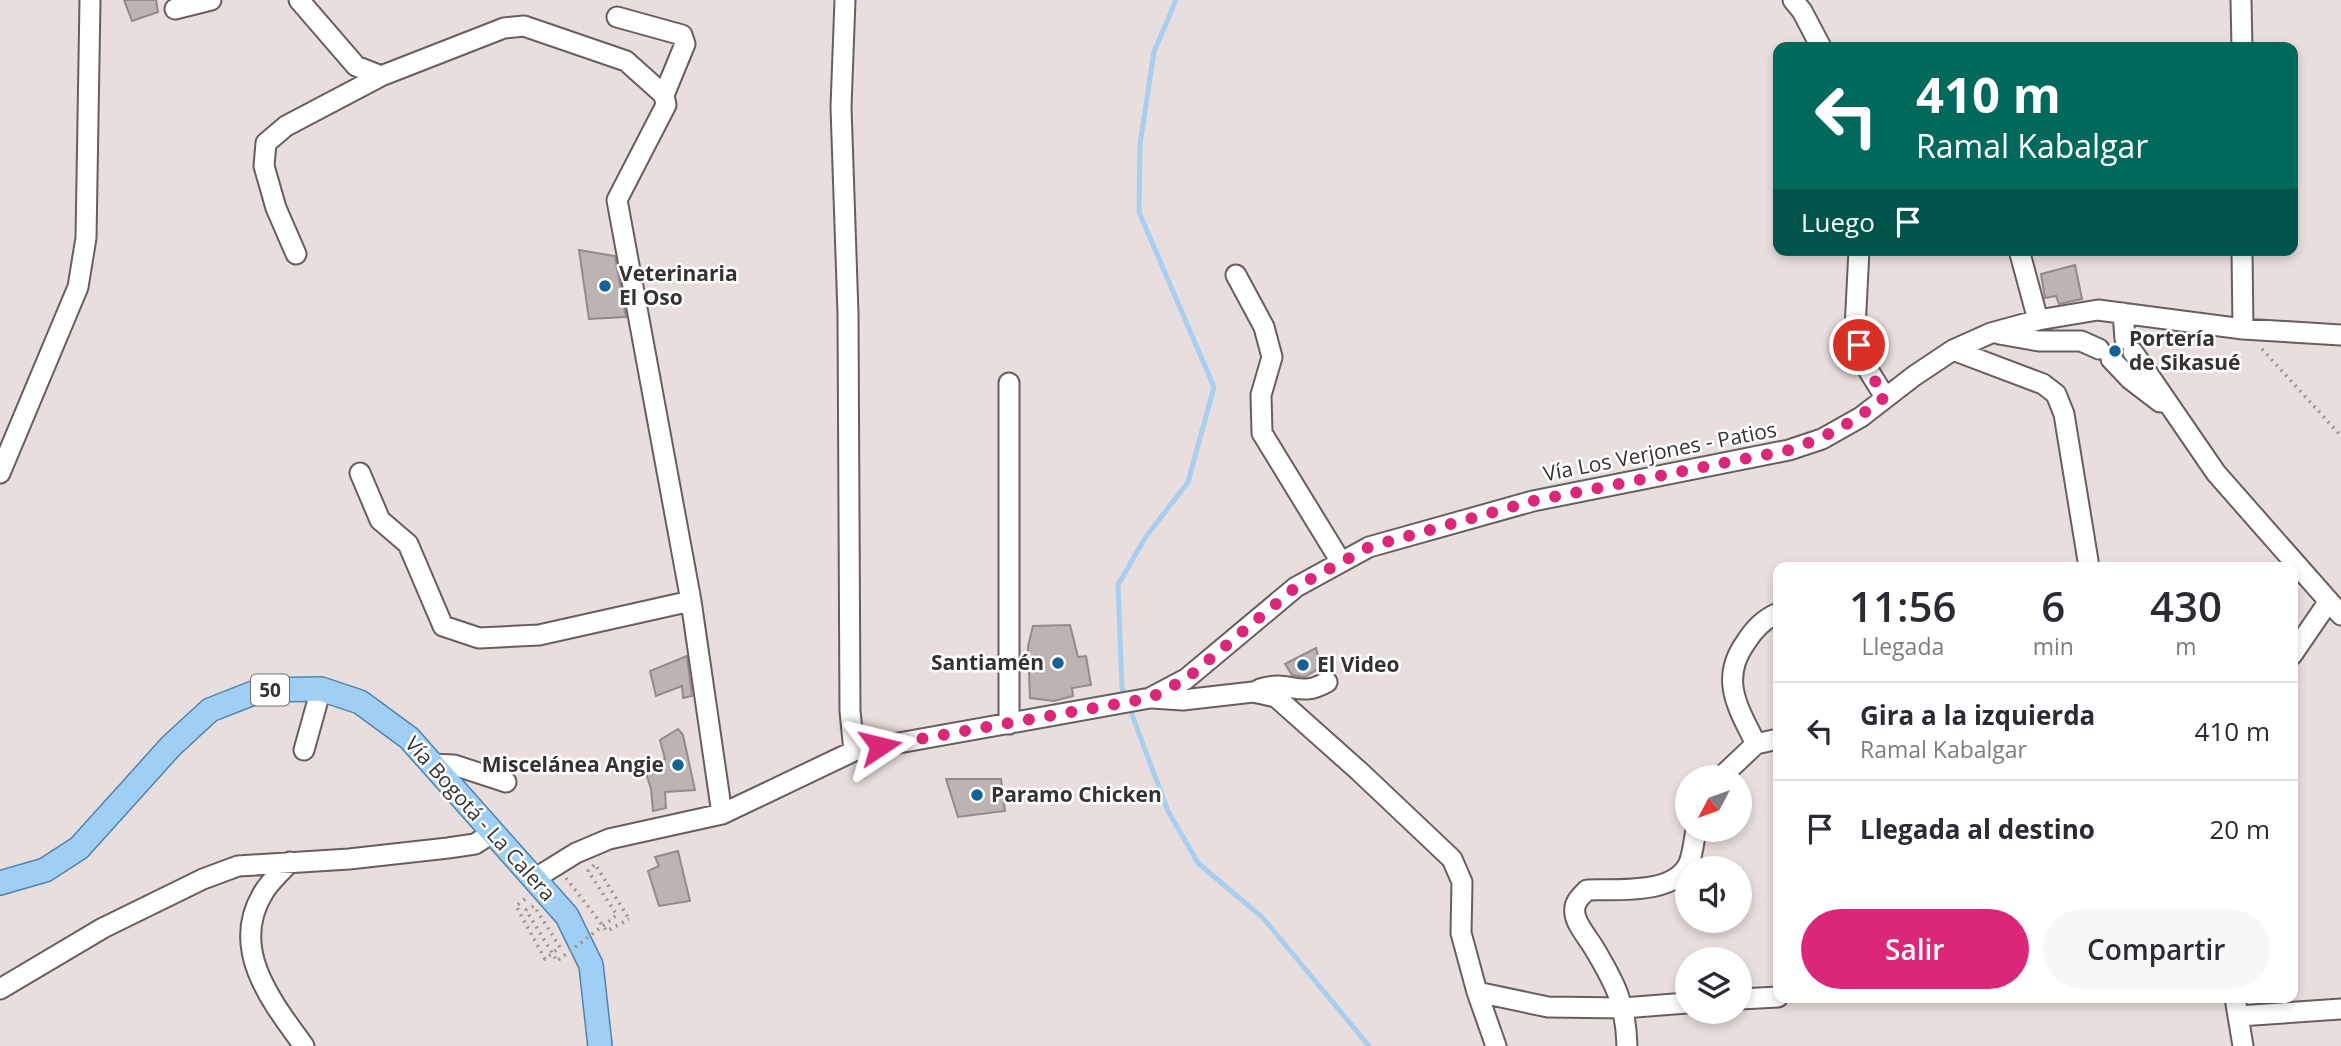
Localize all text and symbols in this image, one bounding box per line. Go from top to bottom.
text: 410 m [1916,61,2061,127]
icon: left [1801,70,1892,161]
text: Ramal Kabalgar [1916,124,2148,167]
icon: arrive [1889,203,1927,241]
text: Luego [1801,204,1875,240]
place label: Veterinaria El Oso [619,259,738,311]
marker: Veterinaria El Oso [597,278,613,294]
pin [1829,315,1889,375]
place label: Portería de Sikasué [2129,324,2240,376]
icon: arrive [1840,326,1878,364]
marker: Portería de Sikasué [2107,343,2123,359]
street label: Vía Los Verjones - Patios [1541,415,1779,487]
text: 11:56 [1849,577,1957,634]
text: 6 [2041,577,2065,634]
text: 430 [2150,577,2222,634]
text: Llegada [1861,630,1944,662]
text: min [2033,630,2074,662]
text: m [2175,630,2197,662]
place label: Santiamén [931,648,1044,676]
place label: El Video [1317,650,1399,678]
marker: Santiamén [1050,655,1066,671]
marker: El Video [1295,657,1311,673]
road number: 50 [251,674,289,706]
text: Gira a la izquierda [1860,697,2095,733]
position arrow [843,709,917,783]
icon: left [1801,712,1839,750]
text: 410 m [2195,713,2270,749]
street label: Vía Bogotá - La Calera [399,730,562,907]
text: Ramal Kabalgar [1860,733,2027,765]
place label: Miscelánea Angie [482,750,664,778]
marker: Miscelánea Angie [670,757,686,773]
north arrow [1675,765,1752,842]
map controls [1675,765,1752,1024]
place label: Paramo Chicken [991,780,1162,808]
marker: Paramo Chicken [969,787,985,803]
icon: arrive [1801,810,1839,848]
text: Llegada al destino [1860,811,2095,847]
text: 20 m [2209,811,2270,847]
button: sound [1675,856,1752,933]
button: Salir [1801,909,2029,989]
button: Compartir [2043,909,2270,989]
button: layers [1675,947,1752,1024]

